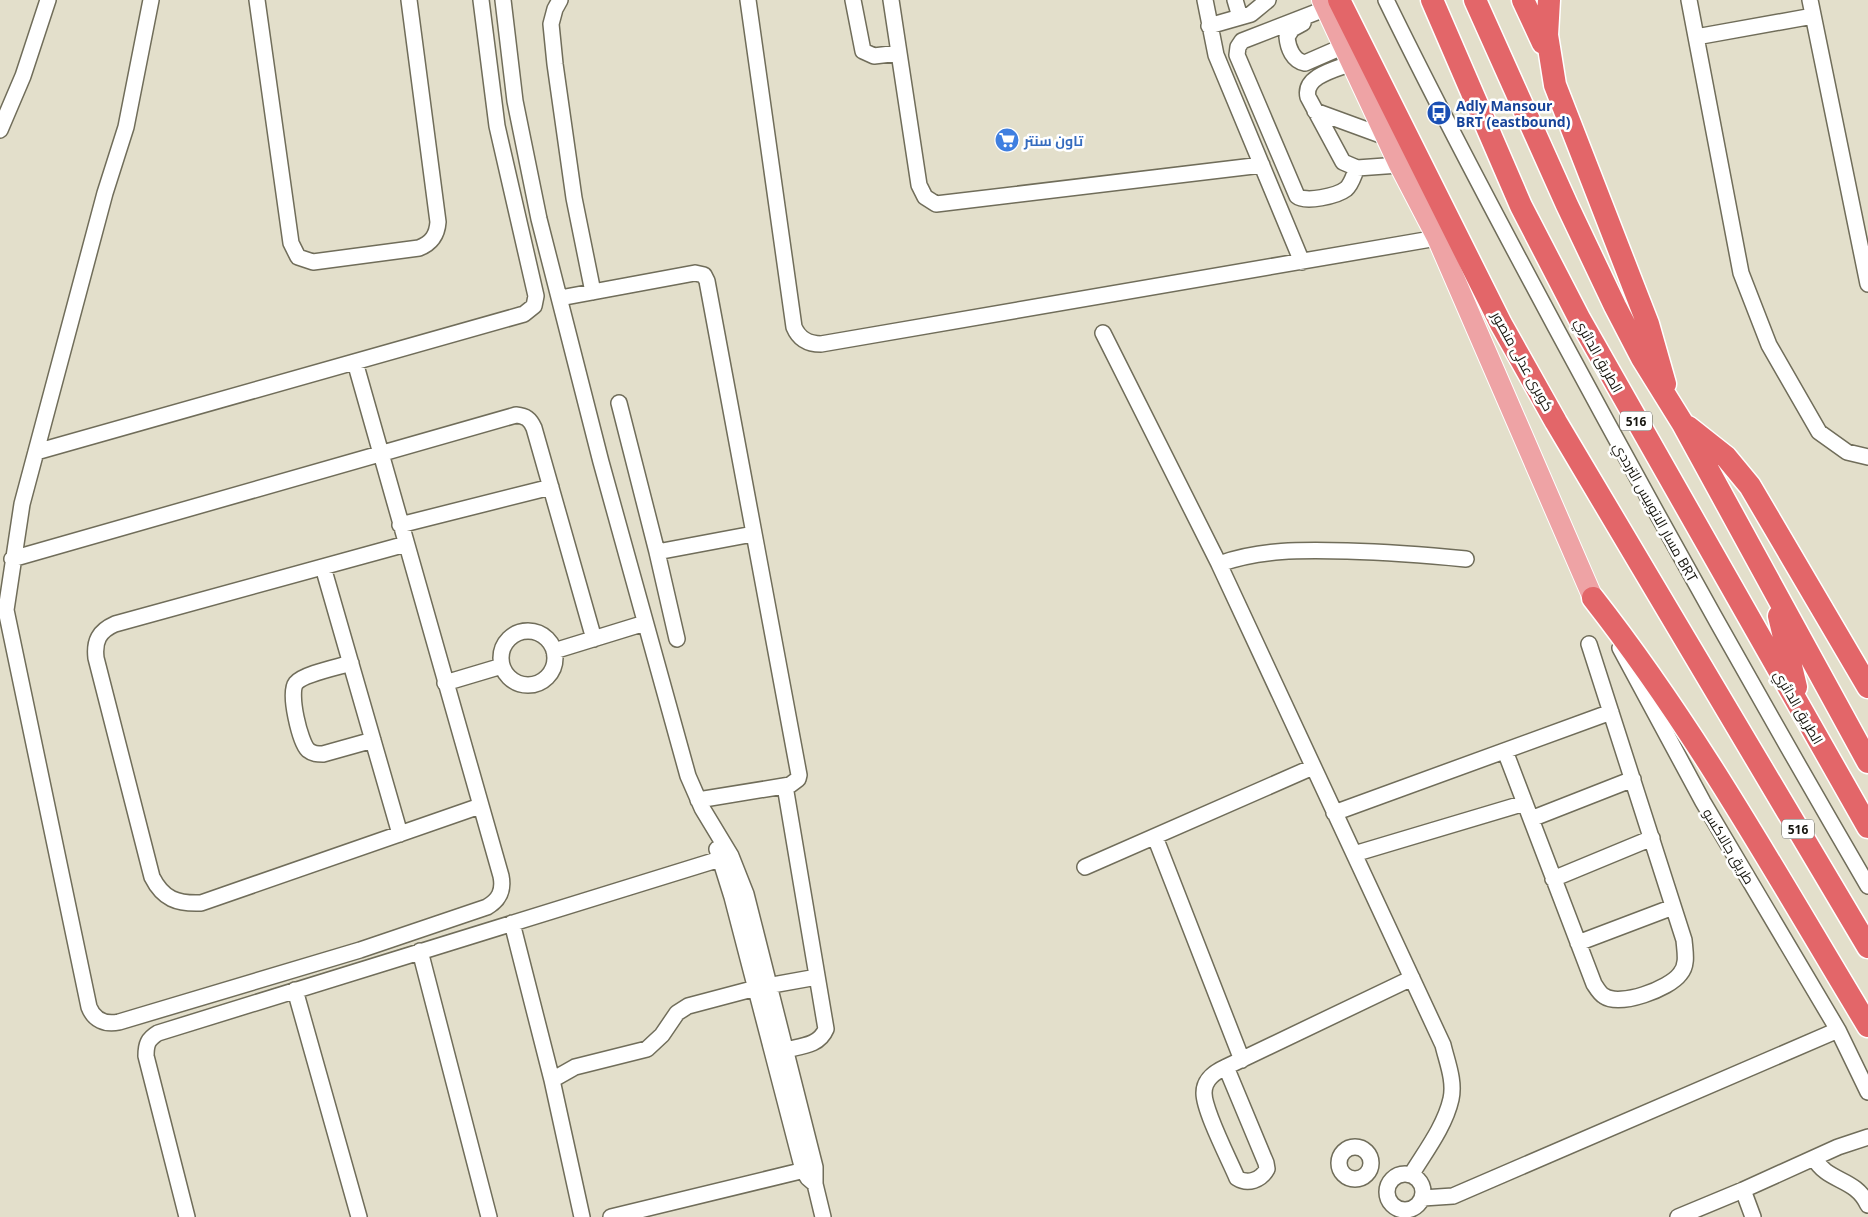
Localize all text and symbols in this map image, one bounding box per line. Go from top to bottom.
place label: Adly Mansour BRT (eastbound) [1456,96,1571,131]
bus stop icon: Adly Mansour BRT (eastbound) [1426,100,1452,126]
supermarket icon: تاون سنتر [994,127,1020,153]
place label: تاون سنتر [1023,131,1084,150]
street label: كوبرى عدلى منصور [1487,307,1558,414]
street label: الطريق الدائري [1568,314,1627,397]
road number: 516 [1620,412,1652,431]
street label: مسار الاتوبيس الترددي BRT [1607,439,1703,587]
street label: الطريق الدائري [1768,666,1828,749]
street label: طريق جالاكسو [1699,804,1759,888]
road number: 516 [1782,820,1814,839]

